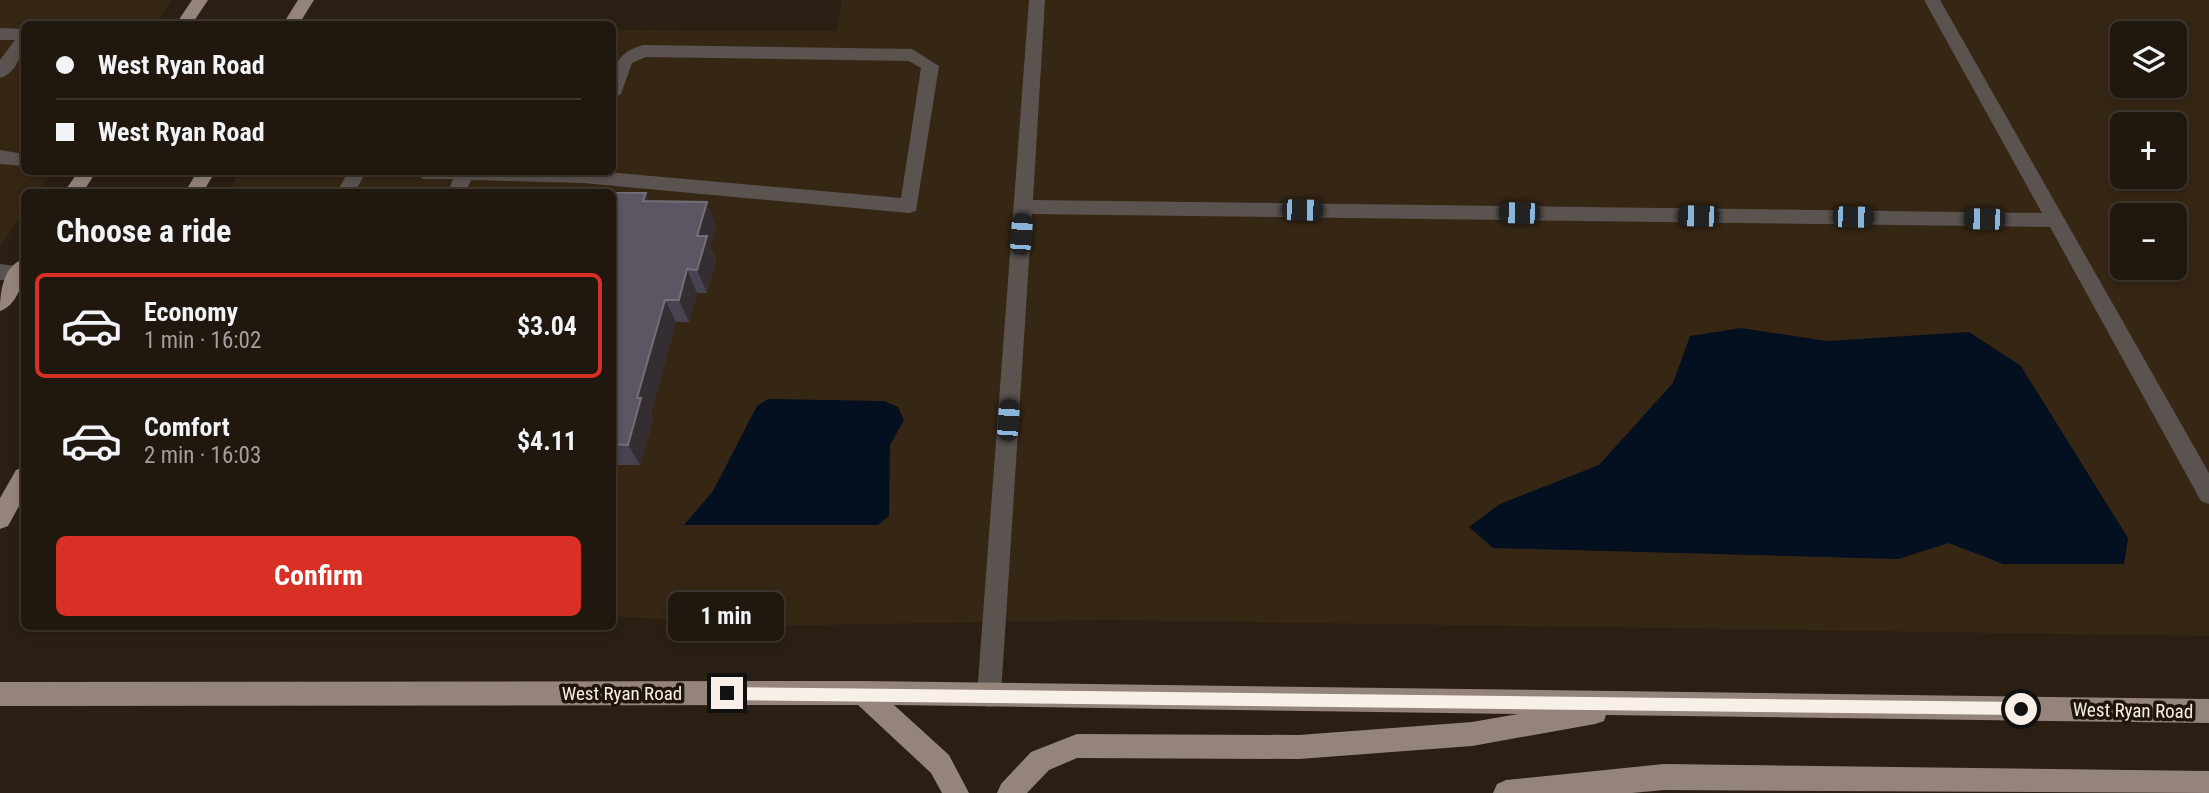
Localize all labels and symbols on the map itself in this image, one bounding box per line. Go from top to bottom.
car [1281,199,1324,221]
car [1498,202,1541,224]
car [1677,205,1720,227]
car [1832,206,1875,228]
car [1963,208,2006,230]
car [1010,212,1033,256]
car [997,398,1020,442]
callout: 1 min [669,592,785,640]
route end [711,677,743,709]
street label: West Ryan Road [562,682,682,705]
route start [2005,693,2037,725]
street label: West Ryan Road [2073,698,2193,723]

